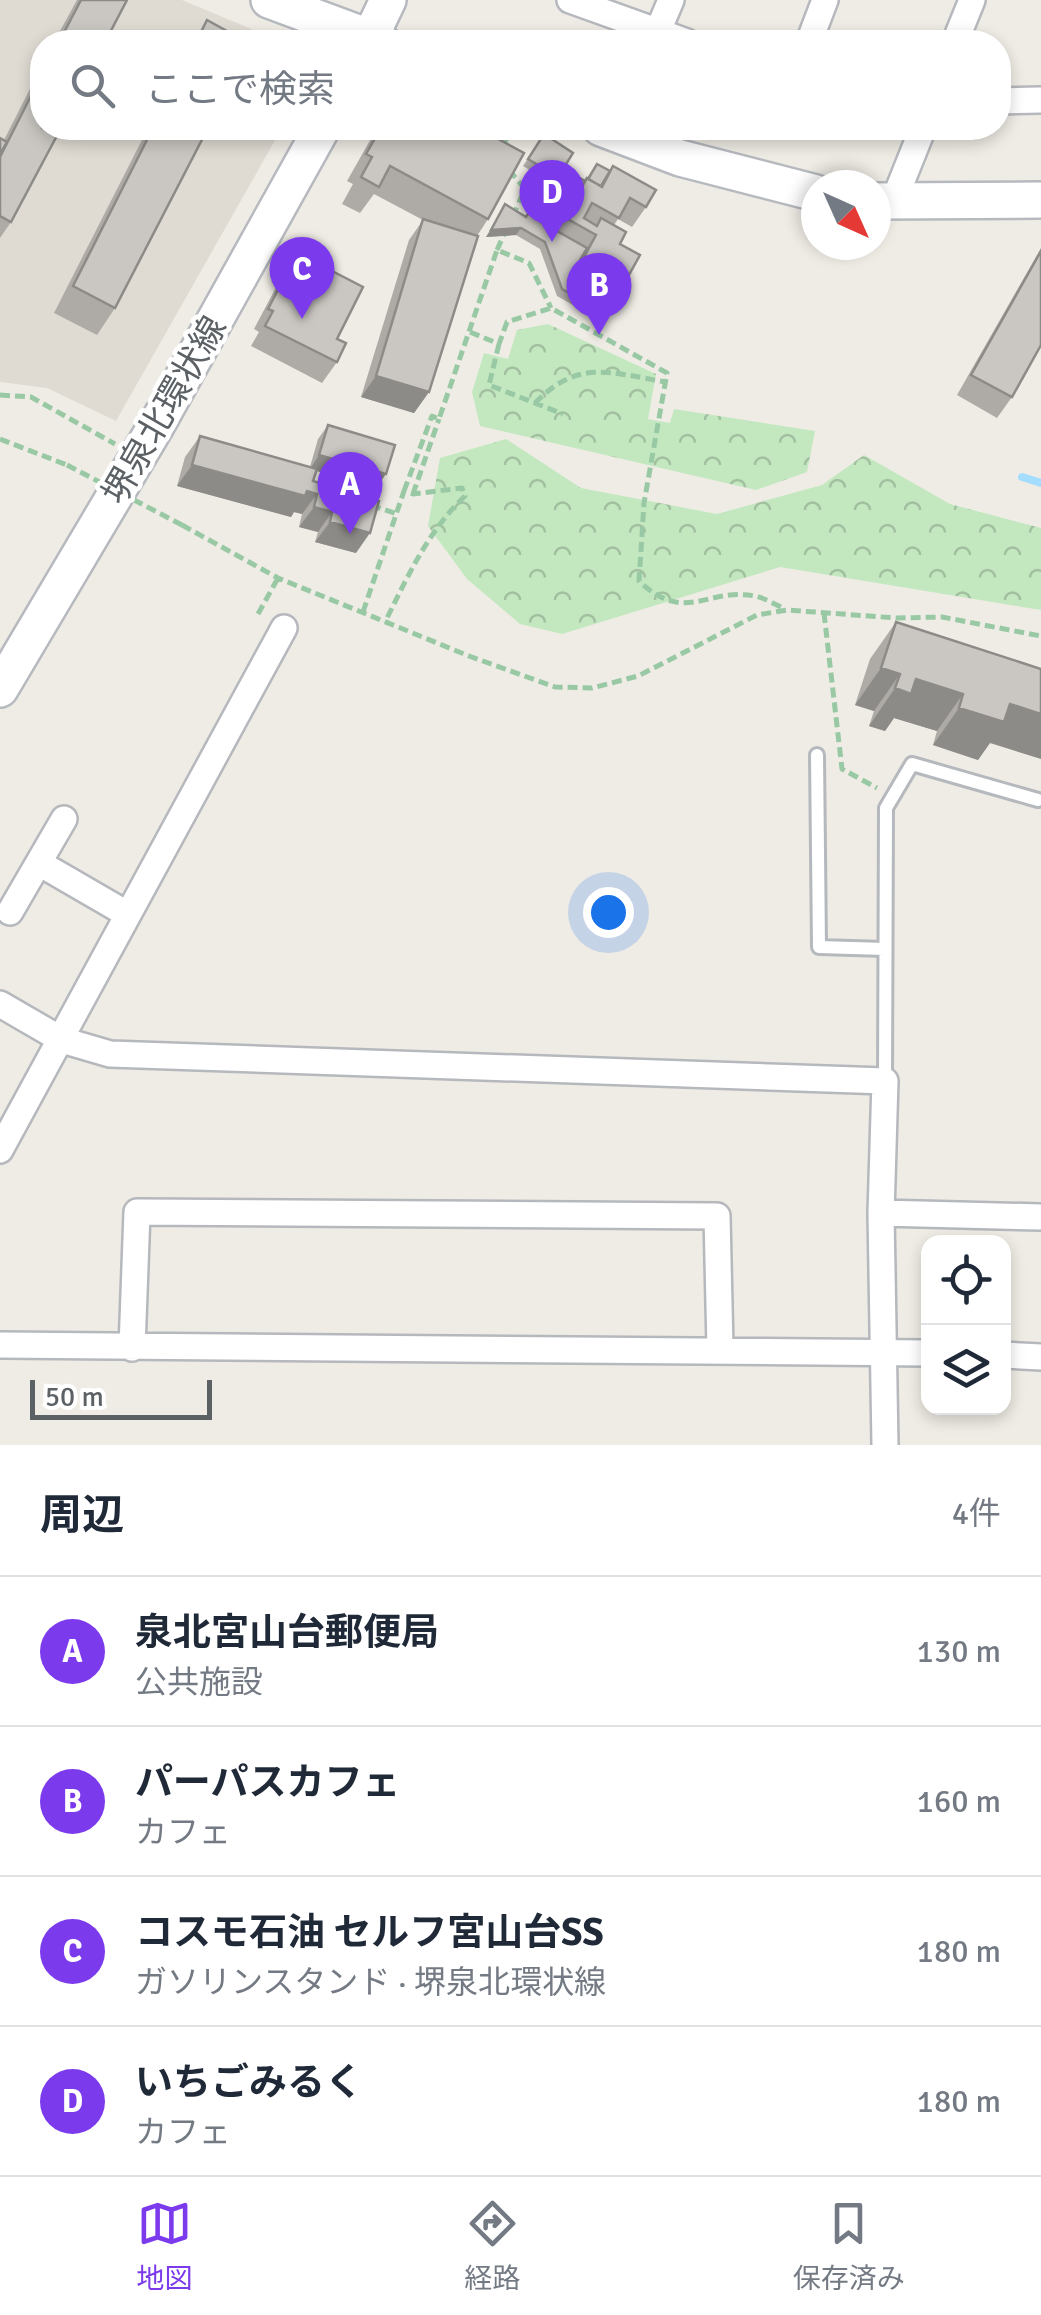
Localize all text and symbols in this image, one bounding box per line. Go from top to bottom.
search box [30,30,1011,140]
icon: search [65,58,120,113]
text: ここで検索 [145,66,335,113]
pin: D [520,160,584,242]
north arrow [801,170,891,260]
pin: C [270,236,334,319]
pin: B [566,252,632,335]
street label: 堺泉北環状線 [93,309,236,512]
pin: A [318,452,382,534]
your location [583,887,634,938]
map controls [921,1235,1011,1415]
button: locate [921,1235,1011,1325]
button: layers [921,1325,1011,1415]
scale bar [30,1375,212,1420]
text: 50 m [45,1380,104,1414]
text: 周辺 [40,1490,124,1541]
text: 4件 [952,1494,1001,1533]
text: 泉北宮山台郵便局 [135,1609,439,1656]
text: A [62,1632,83,1671]
text: 130 m [917,1632,1001,1671]
text: 公共施設 [135,1663,263,1702]
text: パーパスカフェ [135,1759,401,1806]
text: B [63,1782,82,1821]
text: 160 m [917,1782,1001,1821]
text: カフェ [135,1813,231,1852]
text: コスモ石油 セルフ宮山台SS [135,1909,604,1956]
text: C [63,1932,82,1971]
text: 180 m [917,1932,1001,1971]
text: ガソリンスタンド · 堺泉北環状線 [135,1963,606,2002]
text: いちごみるく [135,2059,363,2106]
text: D [62,2082,83,2121]
text: 180 m [917,2082,1001,2121]
text: カフェ [135,2113,231,2152]
tab: 地図 [136,2196,192,2296]
tab: 経路 [464,2196,521,2296]
tab: 保存済み [793,2196,905,2296]

